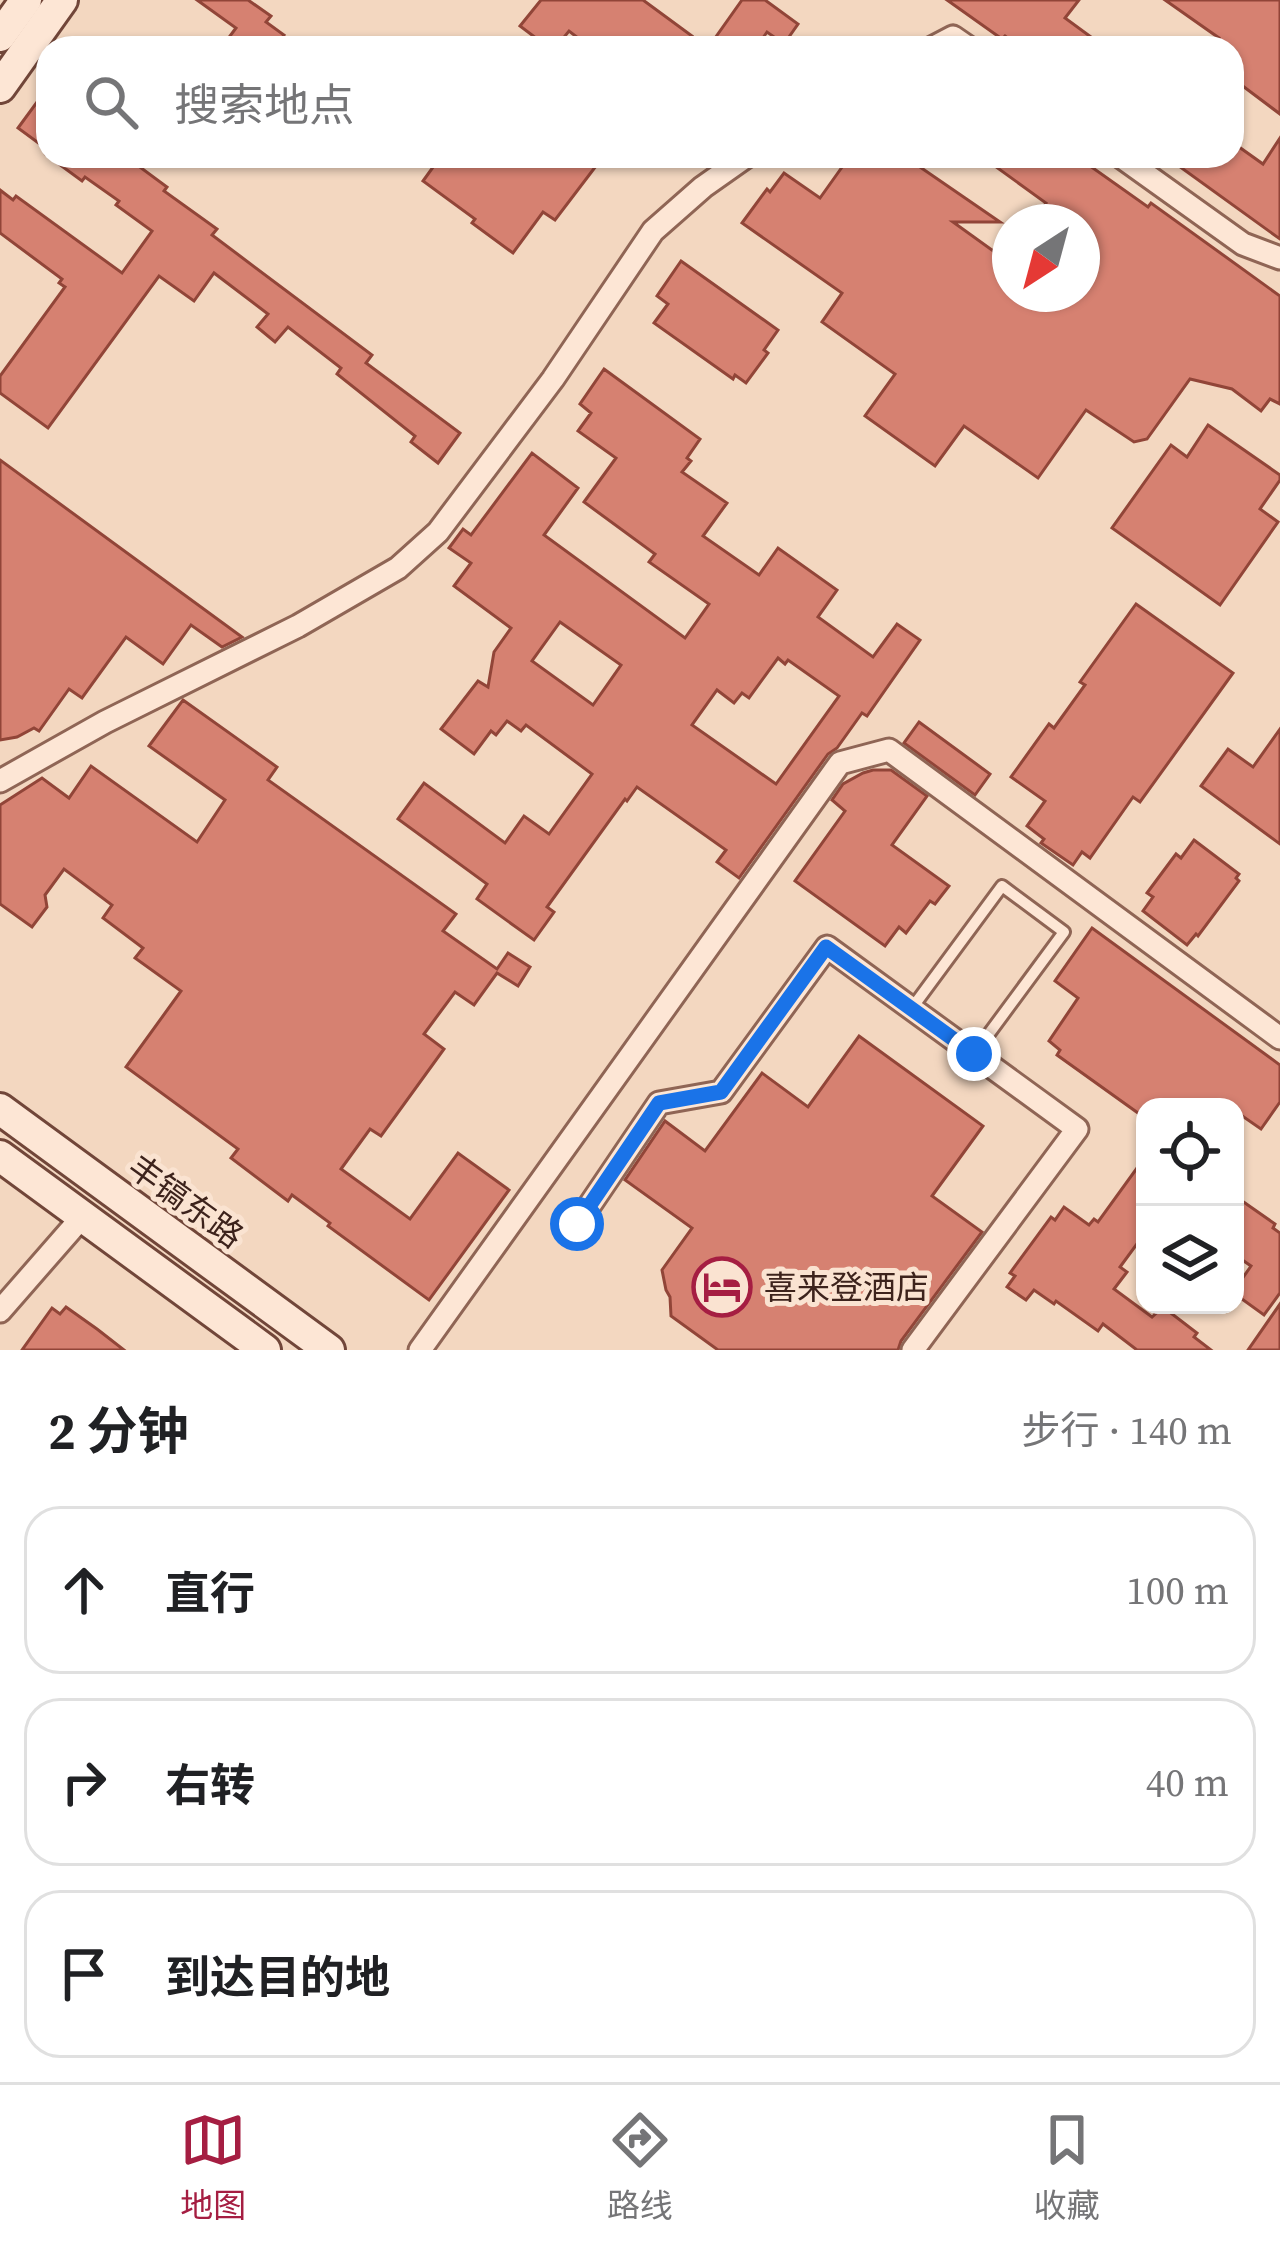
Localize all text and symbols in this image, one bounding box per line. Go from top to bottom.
search box [36,36,1244,168]
icon: search [78,69,144,135]
text: 搜索地点 [174,74,354,136]
north arrow [992,204,1100,312]
route end [947,1027,1001,1081]
map controls [1136,1098,1244,1314]
button: locate [1136,1098,1244,1206]
street label: 丰镐东路 [119,1144,252,1258]
route start [550,1197,604,1251]
button: layers [1136,1206,1244,1314]
hotel icon: 喜来登酒店 [691,1256,753,1318]
place label: 喜来登酒店 [764,1265,929,1310]
text: 2 分钟 [48,1396,189,1466]
text: 步行 · 140 m [1021,1404,1232,1457]
icon: ahead [51,1557,117,1623]
text: 直行 [165,1562,255,1624]
text: 100 m [1126,1564,1229,1617]
icon: right [51,1749,117,1815]
text: 右转 [165,1754,255,1816]
text: 40 m [1146,1756,1229,1809]
icon: arrive [51,1941,117,2007]
text: 到达目的地 [165,1946,390,2008]
tab: 地图 [180,2107,246,2228]
tab: 路线 [607,2107,673,2228]
tab: 收藏 [1034,2107,1100,2228]

